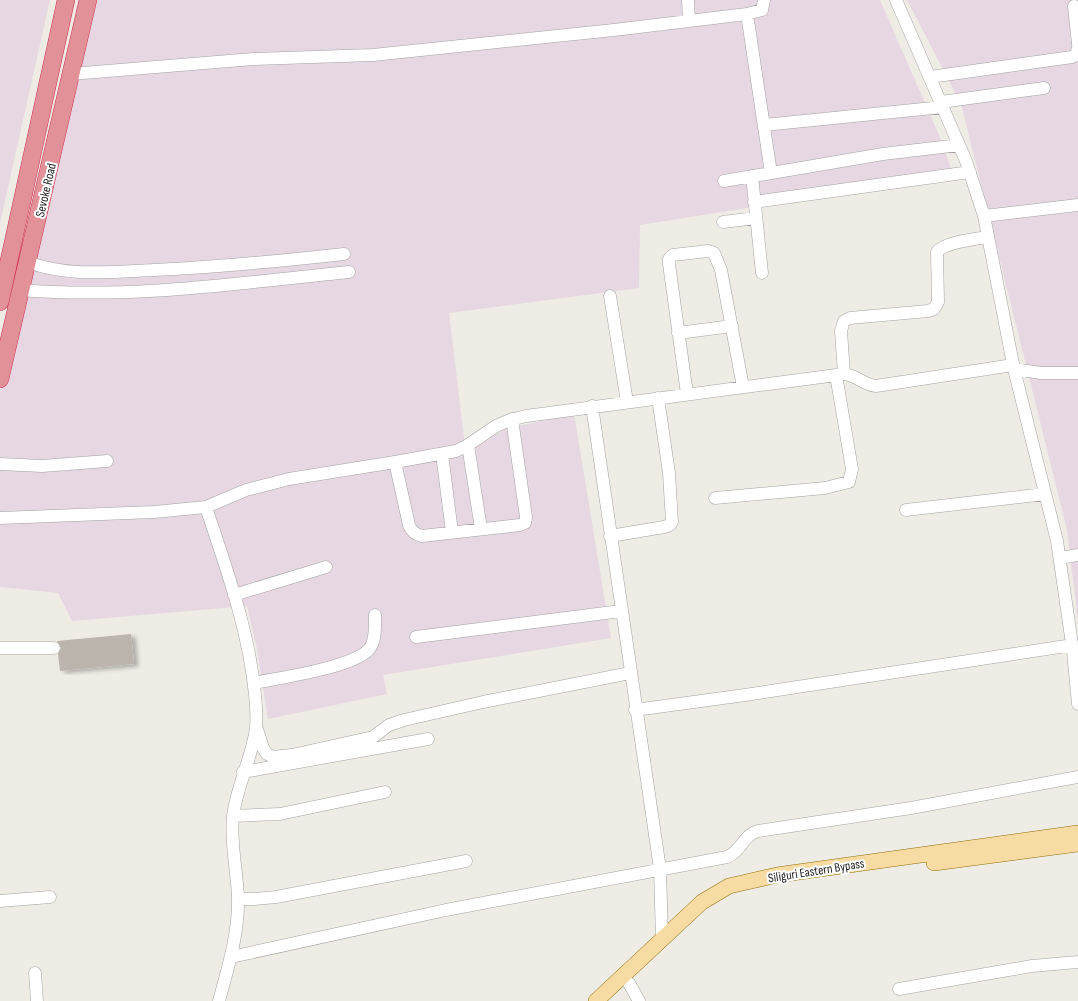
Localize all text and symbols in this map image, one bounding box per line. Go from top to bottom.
street label: Sevoke Road [32,162,60,219]
street label: Siliguri Eastern Bypass [767,855,866,887]

